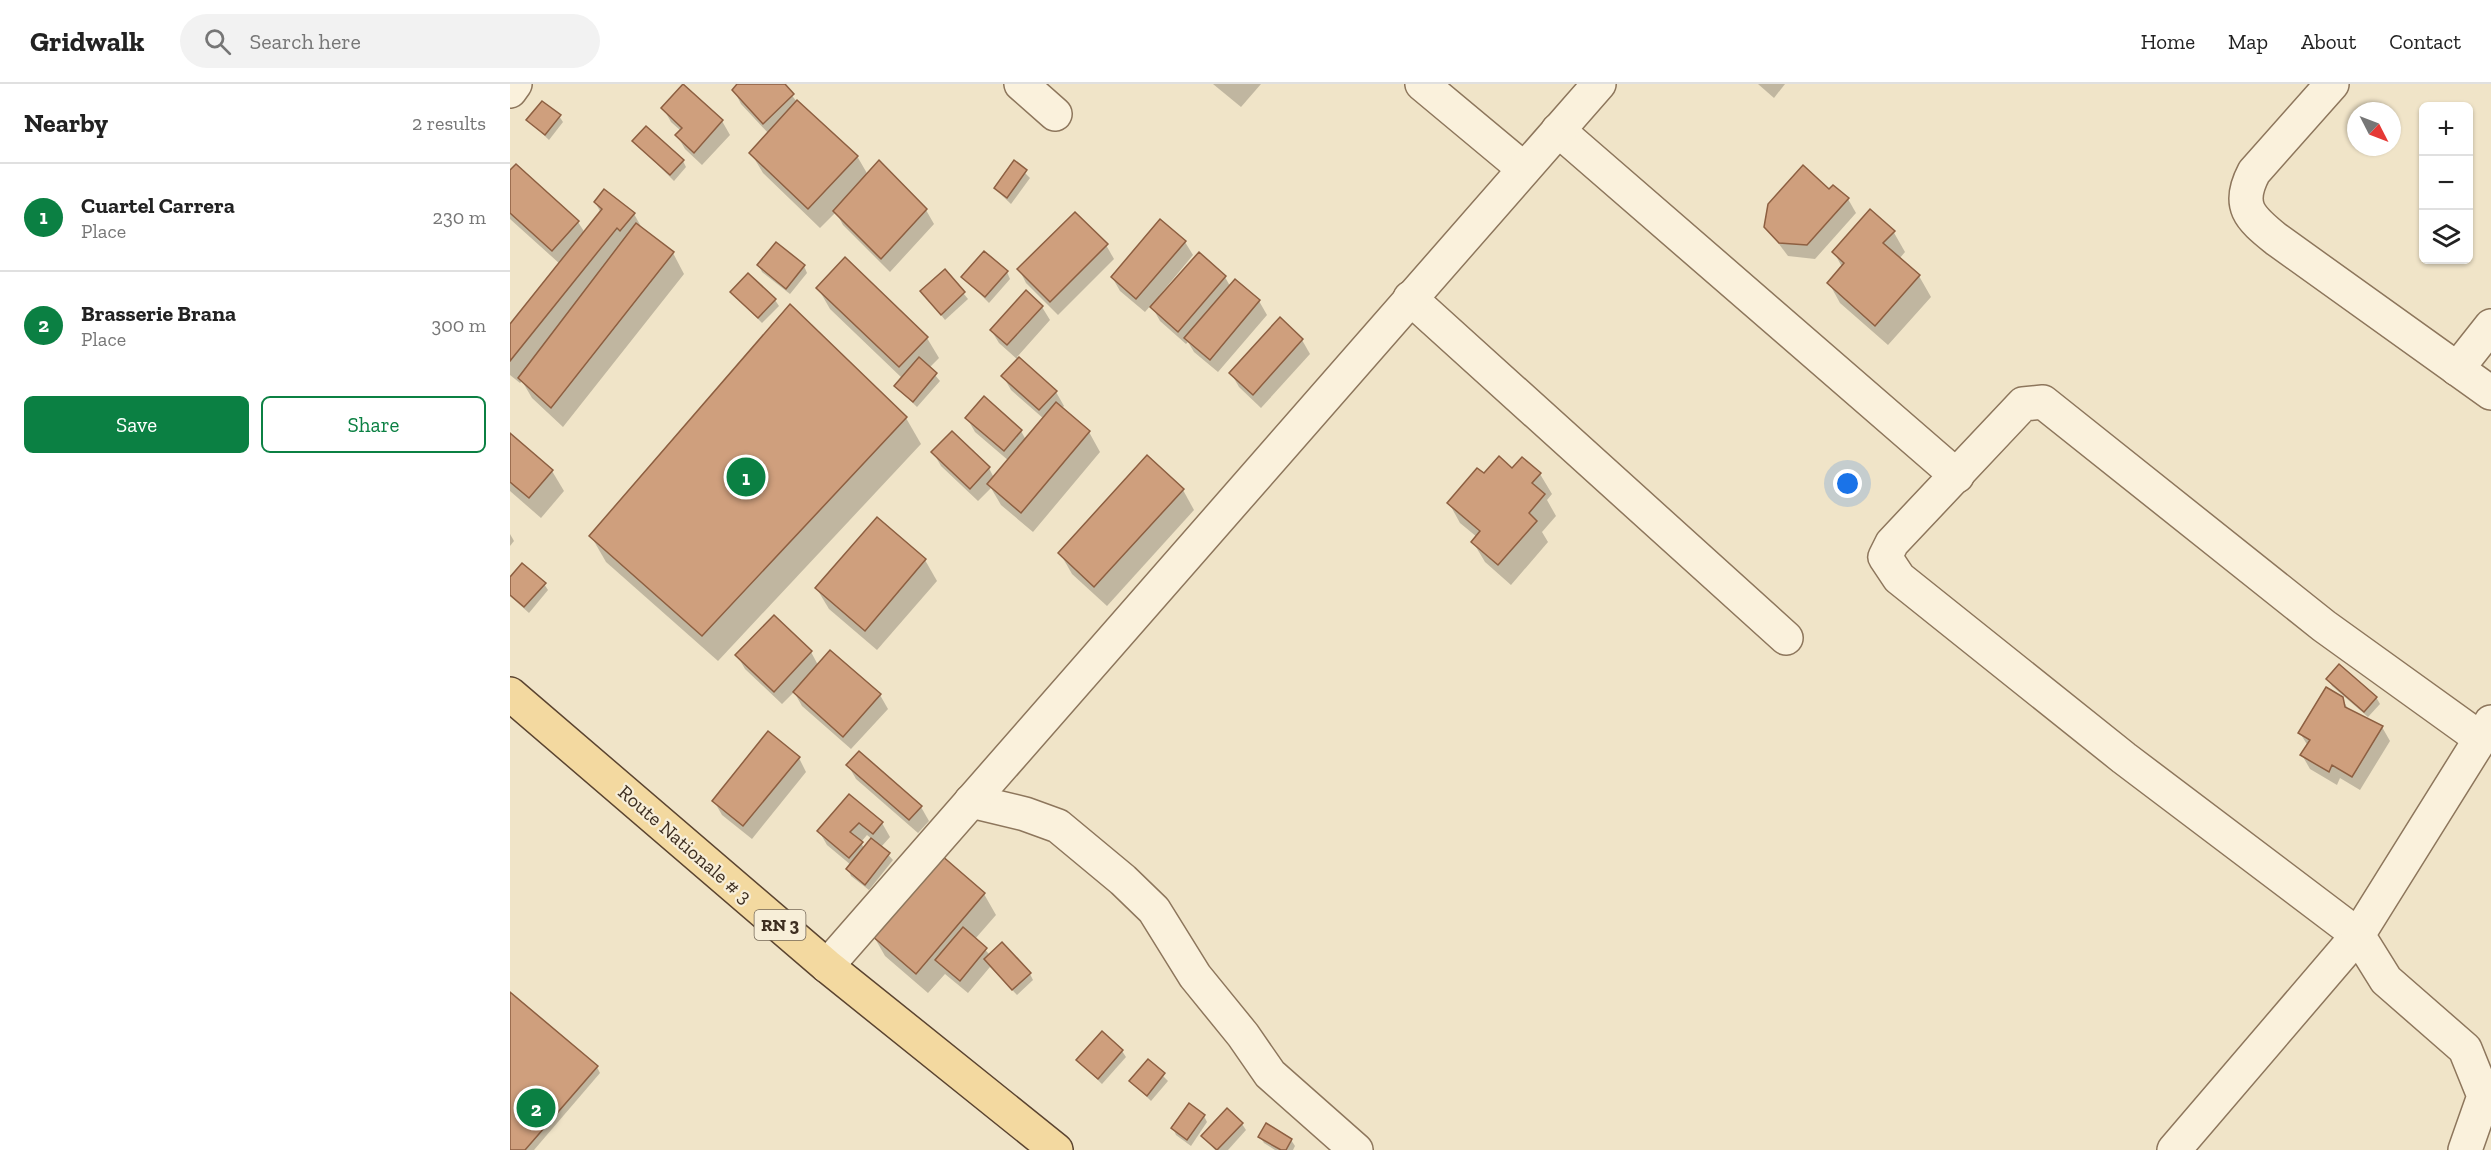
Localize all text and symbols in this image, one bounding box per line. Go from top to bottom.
search box [180,14,600,68]
text: Gridwalk [30,25,144,58]
icon: search [201,25,234,58]
text: Search here [249,28,361,55]
text: Home [2141,29,2195,54]
text: Map [2228,29,2268,54]
text: About [2301,29,2356,54]
text: Contact [2389,29,2461,54]
north arrow [2347,102,2401,156]
map controls [2419,102,2473,264]
button: + [2419,102,2473,156]
text: Nearby [24,107,108,139]
text: 2 results [412,111,486,135]
button: − [2419,156,2473,210]
text: Cuartel Carrera [81,192,235,219]
text: 1 [39,205,48,229]
text: 230 m [433,205,486,229]
button: layers [2419,210,2473,264]
text: Place [81,219,126,243]
text: Brasserie Brana [81,300,236,327]
text: 2 [38,313,49,337]
text: 300 m [431,313,486,337]
text: Place [81,327,126,351]
button: Save [24,396,249,453]
button: Share [261,396,486,453]
pin: 1 [726,454,766,500]
your location [1833,469,1862,498]
street label: Route Nationale # 3 [613,780,757,908]
road number: RN 3 [754,910,806,940]
pin: 2 [516,1086,556,1130]

